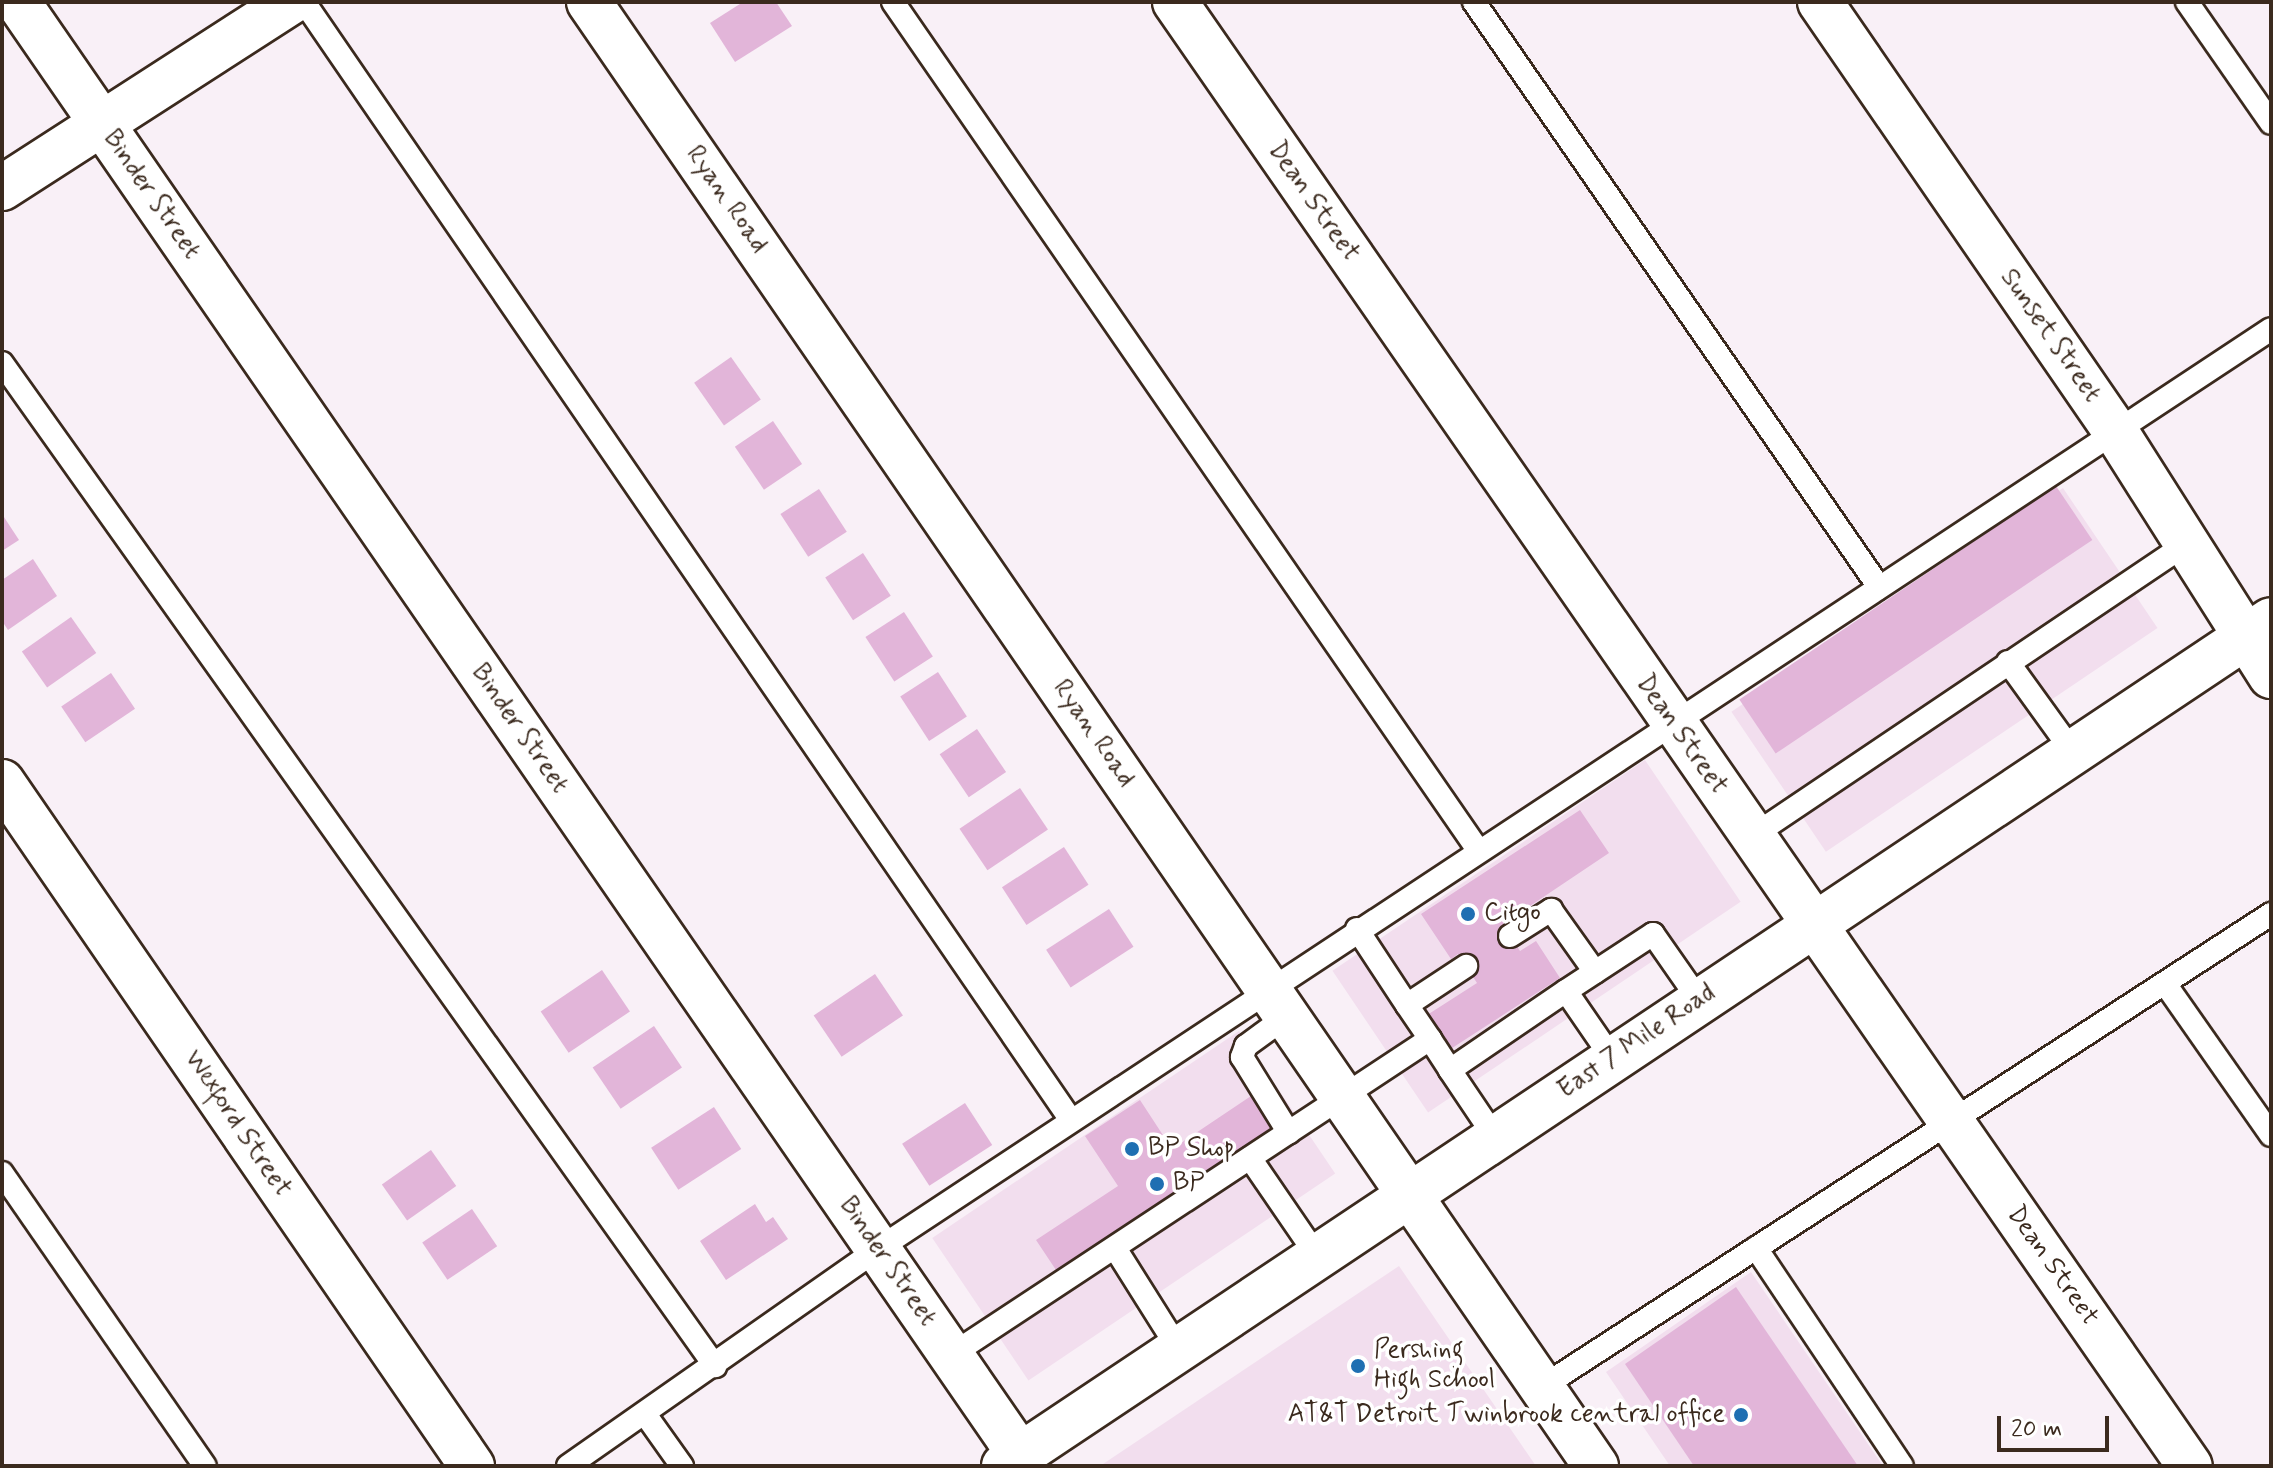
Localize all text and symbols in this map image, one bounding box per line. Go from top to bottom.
street label: Binder Street [94,123,208,267]
street label: Dean Street [1261,137,1365,267]
street label: Ryan Road [678,141,774,259]
street label: Sunset Street [1991,262,2109,410]
street label: Binder Street [462,657,576,801]
street label: Dean Street [1629,670,1733,800]
street label: Ryan Road [1045,675,1141,793]
place label: Citgo [1484,898,1541,930]
marker: Citgo [1459,905,1477,923]
street label: East 7 Mile Road [1553,978,1721,1106]
street label: Wexford Street [177,1045,297,1203]
place label: BP Shop [1148,1133,1234,1165]
marker: BP Shop [1123,1140,1141,1158]
place label: BP [1173,1168,1204,1200]
marker: BP [1148,1175,1166,1193]
street label: Binder Street [830,1190,944,1334]
street label: Dean Street [2000,1201,2104,1331]
place label: Pershing High School [1374,1335,1495,1396]
marker: Pershing High School [1349,1357,1367,1375]
place label: AT&T Detroit Twinbrook central office [1302,1399,1725,1431]
scale bar [2001,1400,2113,1450]
marker: AT&T Detroit Twinbrook central office [1732,1406,1750,1424]
text: 20 m [2011,1414,2062,1445]

